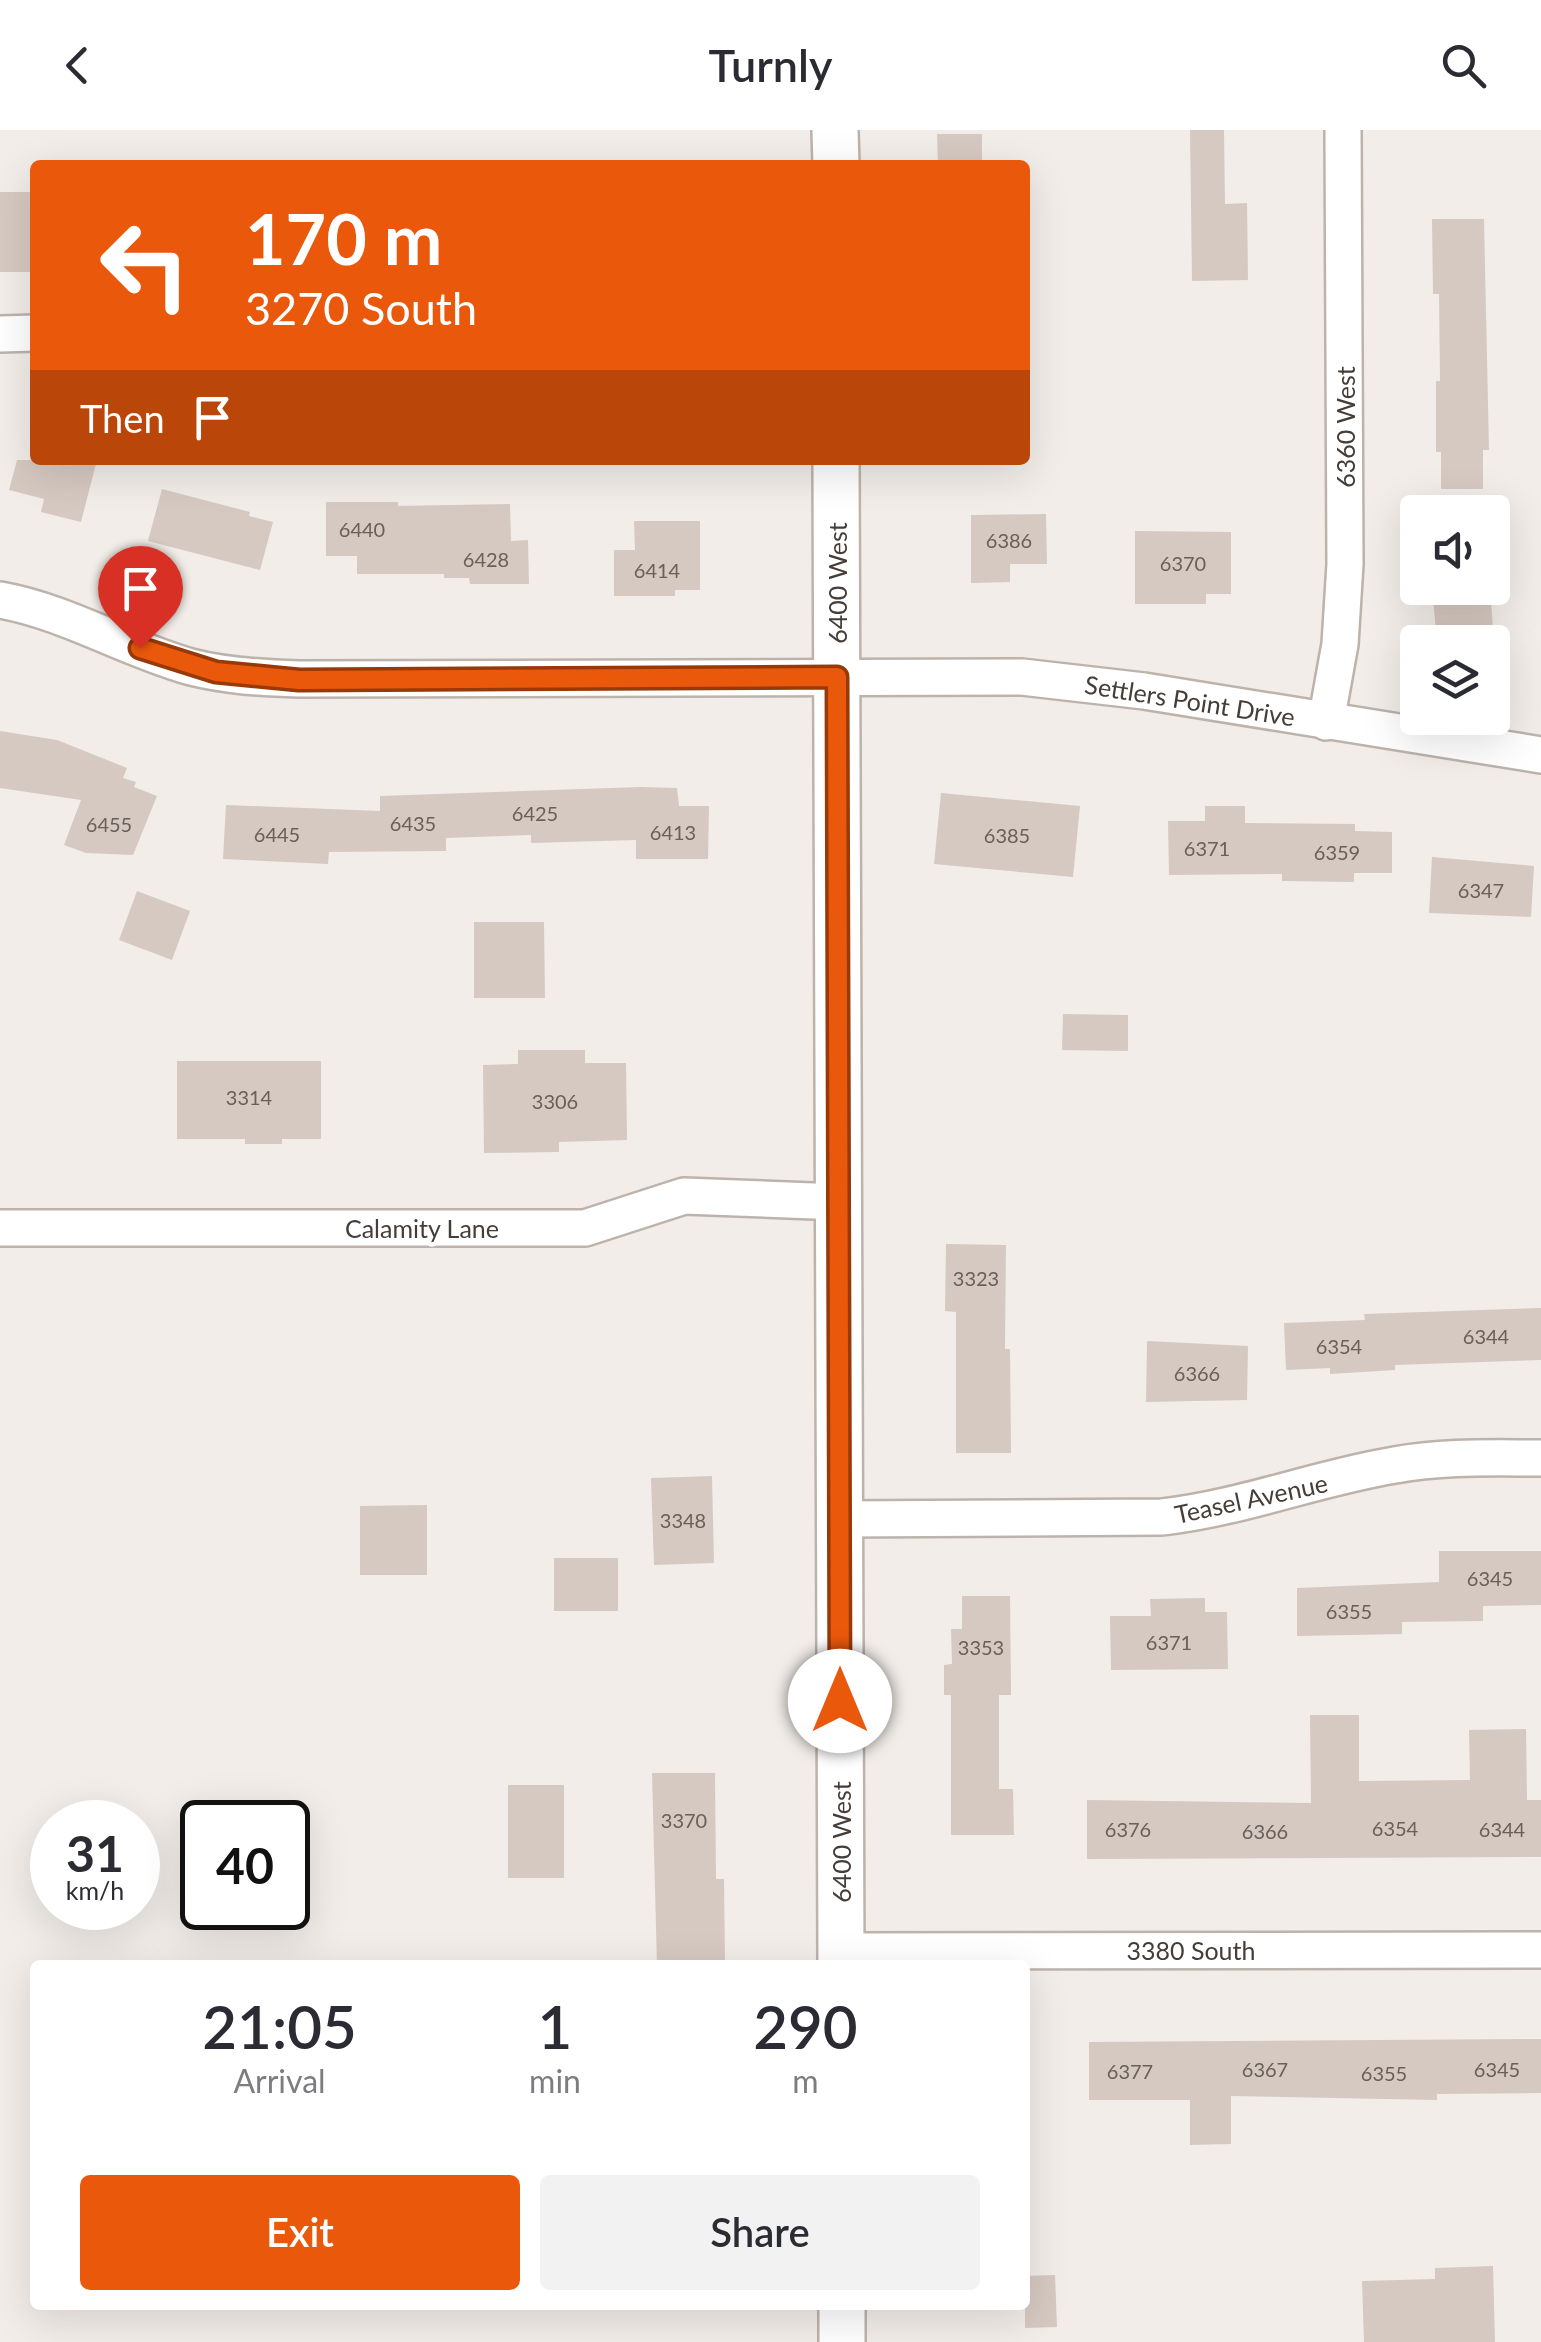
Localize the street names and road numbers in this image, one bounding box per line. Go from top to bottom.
street label: 6360 West [1330,366,1360,488]
street label: 6400 West [822,522,852,644]
street label: Settlers Point Drive [1083,669,1297,731]
street label: Calamity Lane [345,1213,499,1243]
street label: Teasel Avenue [1172,1467,1330,1529]
street label: 6400 West [826,1781,856,1903]
street label: 3380 South [1127,1935,1255,1965]

